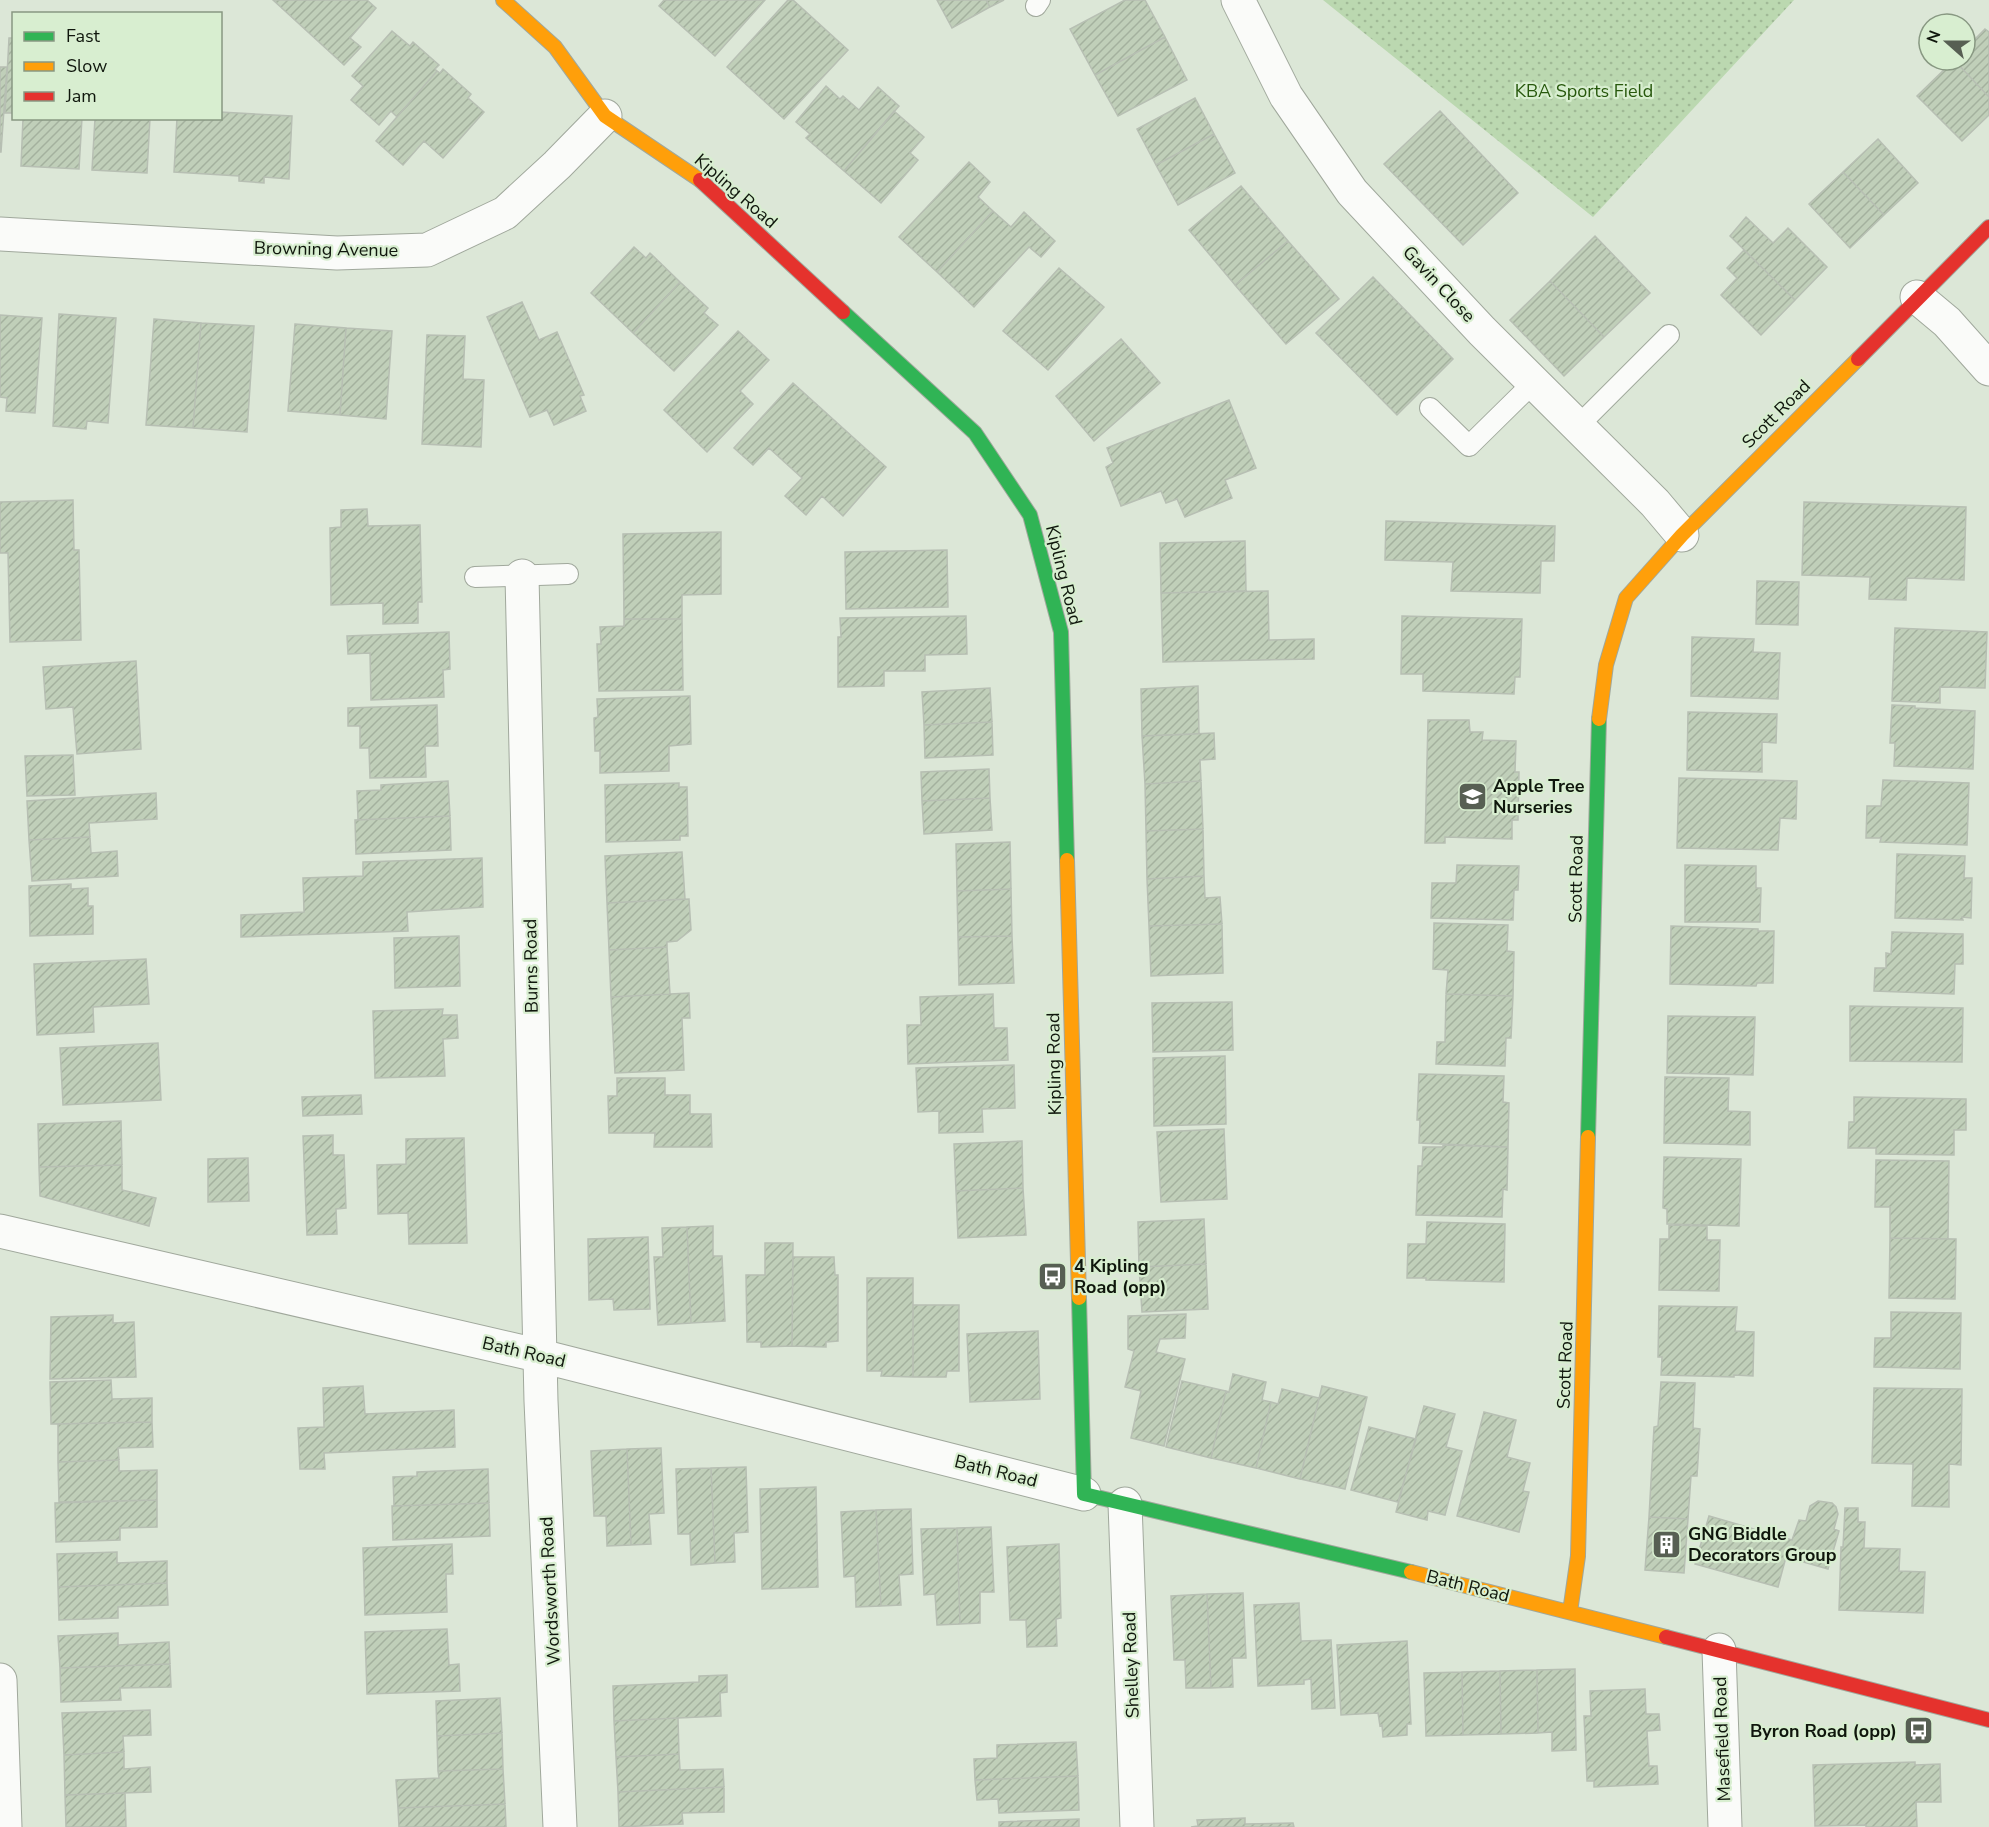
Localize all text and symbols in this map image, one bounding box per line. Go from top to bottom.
legend [12,12,222,120]
north arrow [1917,12,1977,72]
text: Fast [66,24,101,48]
text: N [1922,27,1946,47]
text: Slow [66,54,107,78]
park label: KBA Sports Field [1515,79,1653,103]
text: Jam [65,84,97,108]
street label: Kipling Road [689,148,783,234]
street label: Browning Avenue [254,236,398,262]
street label: Gavin Close [1397,241,1481,327]
street label: Scott Road [1736,374,1816,454]
street label: Kipling Road [1040,522,1088,628]
place label: Apple Tree Nurseries [1493,774,1585,819]
school or university icon: Apple Tree Nurseries [1456,780,1488,812]
street label: Scott Road [1563,835,1589,923]
street label: Burns Road [518,919,544,1013]
street label: Kipling Road [1041,1012,1067,1116]
place label: 4 Kipling Road (opp) [1074,1254,1166,1299]
bus stop icon: 4 Kipling Road (opp) [1037,1260,1069,1292]
street label: Scott Road [1551,1321,1579,1409]
street label: Bath Road [480,1331,568,1373]
street label: Bath Road [952,1449,1040,1493]
street label: Wordsworth Road [534,1516,566,1666]
place label: GNG Biddle Decorators Group [1688,1522,1837,1567]
building icon: GNG Biddle Decorators Group [1651,1528,1683,1560]
street label: Bath Road [1424,1564,1512,1608]
street label: Shelley Road [1117,1611,1145,1719]
street label: Masefield Road [1708,1676,1736,1802]
bus stop icon: Byron Road (opp) [1902,1715,1934,1747]
place label: Byron Road (opp) [1750,1719,1897,1743]

